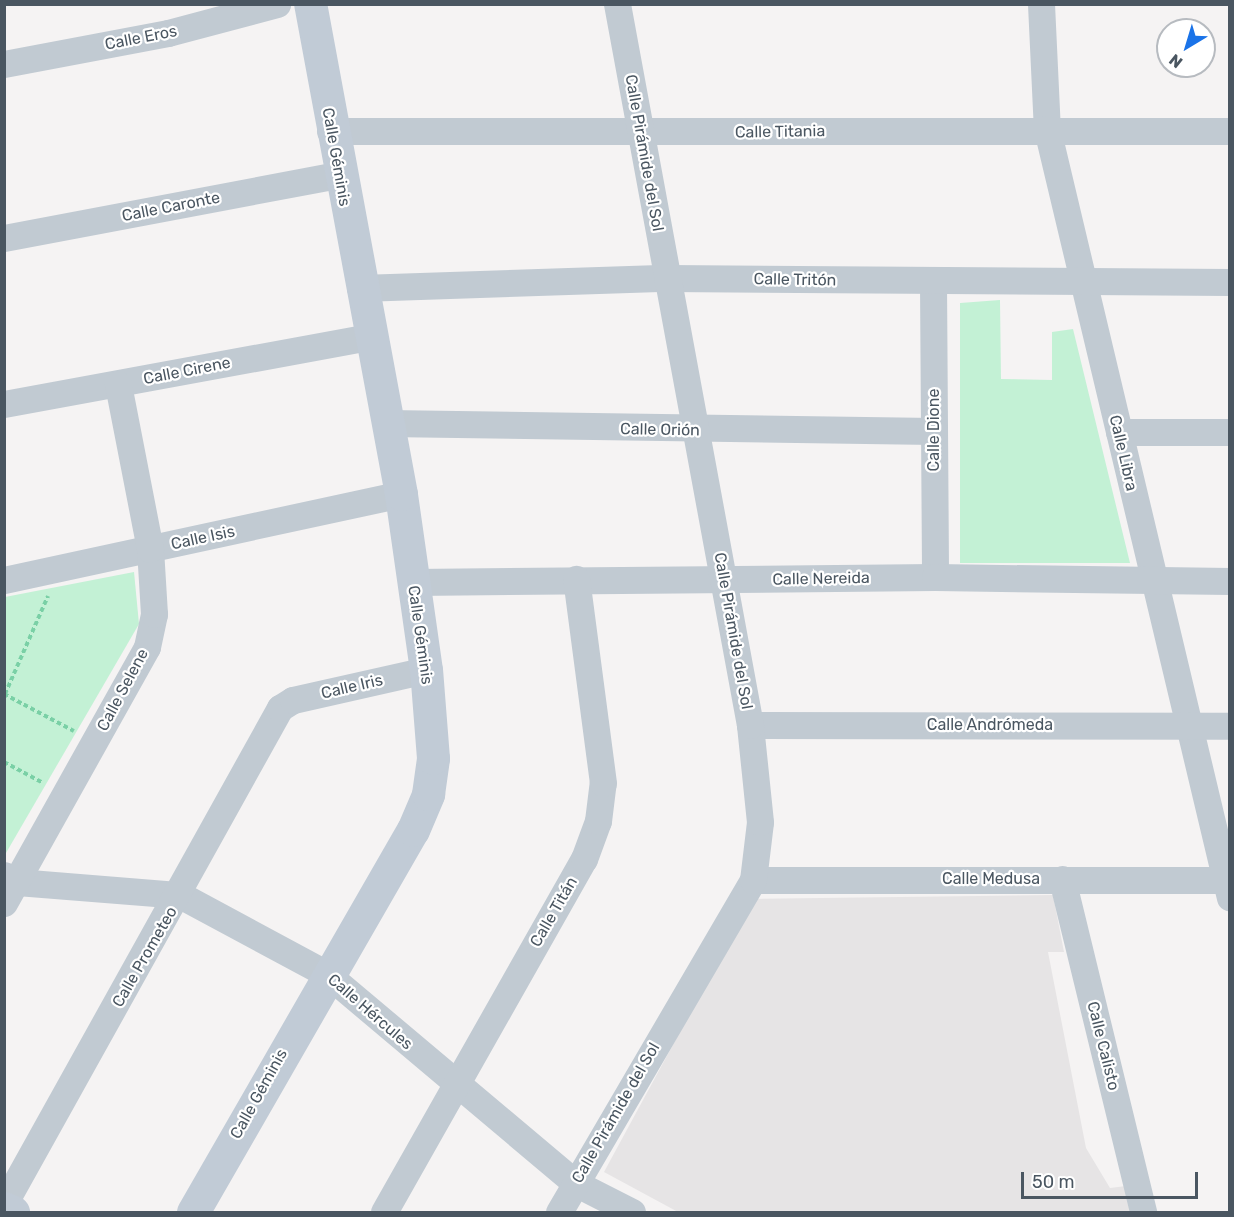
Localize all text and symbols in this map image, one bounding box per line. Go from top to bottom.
north arrow [1156,18,1216,78]
street label: Calle Eros [103,22,179,54]
text: N [1165,50,1186,72]
street label: Calle Pirámide del Sol [621,73,667,233]
street label: Calle Géminis [318,106,354,208]
street label: Calle Titania [734,122,826,142]
street label: Calle Caronte [120,188,222,226]
street label: Calle Tritón [753,270,837,290]
street label: Calle Cirene [142,353,232,389]
street label: Calle Dione [924,389,944,471]
street label: Calle Libra [1105,413,1141,493]
street label: Calle Orión [620,420,700,440]
street label: Calle Isis [169,522,237,554]
street label: Calle Pirámide del Sol [710,551,756,711]
street label: Calle Nereida [772,569,870,589]
street label: Calle Géminis [404,584,436,686]
street label: Calle Selene [93,646,153,734]
street label: Calle Iris [319,671,385,703]
street label: Calle Andrómeda [927,715,1053,735]
street label: Calle Medusa [942,869,1040,889]
street label: Calle Titán [526,873,582,951]
street label: Calle Prometeo [108,903,182,1011]
street label: Calle Hércules [324,970,416,1054]
street label: Calle Calisto [1083,1000,1123,1092]
street label: Calle Pirámide del Sol [568,1039,664,1187]
street label: Calle Géminis [226,1046,292,1142]
scale bar [1024,1160,1201,1198]
text: 50 m [1032,1171,1075,1193]

